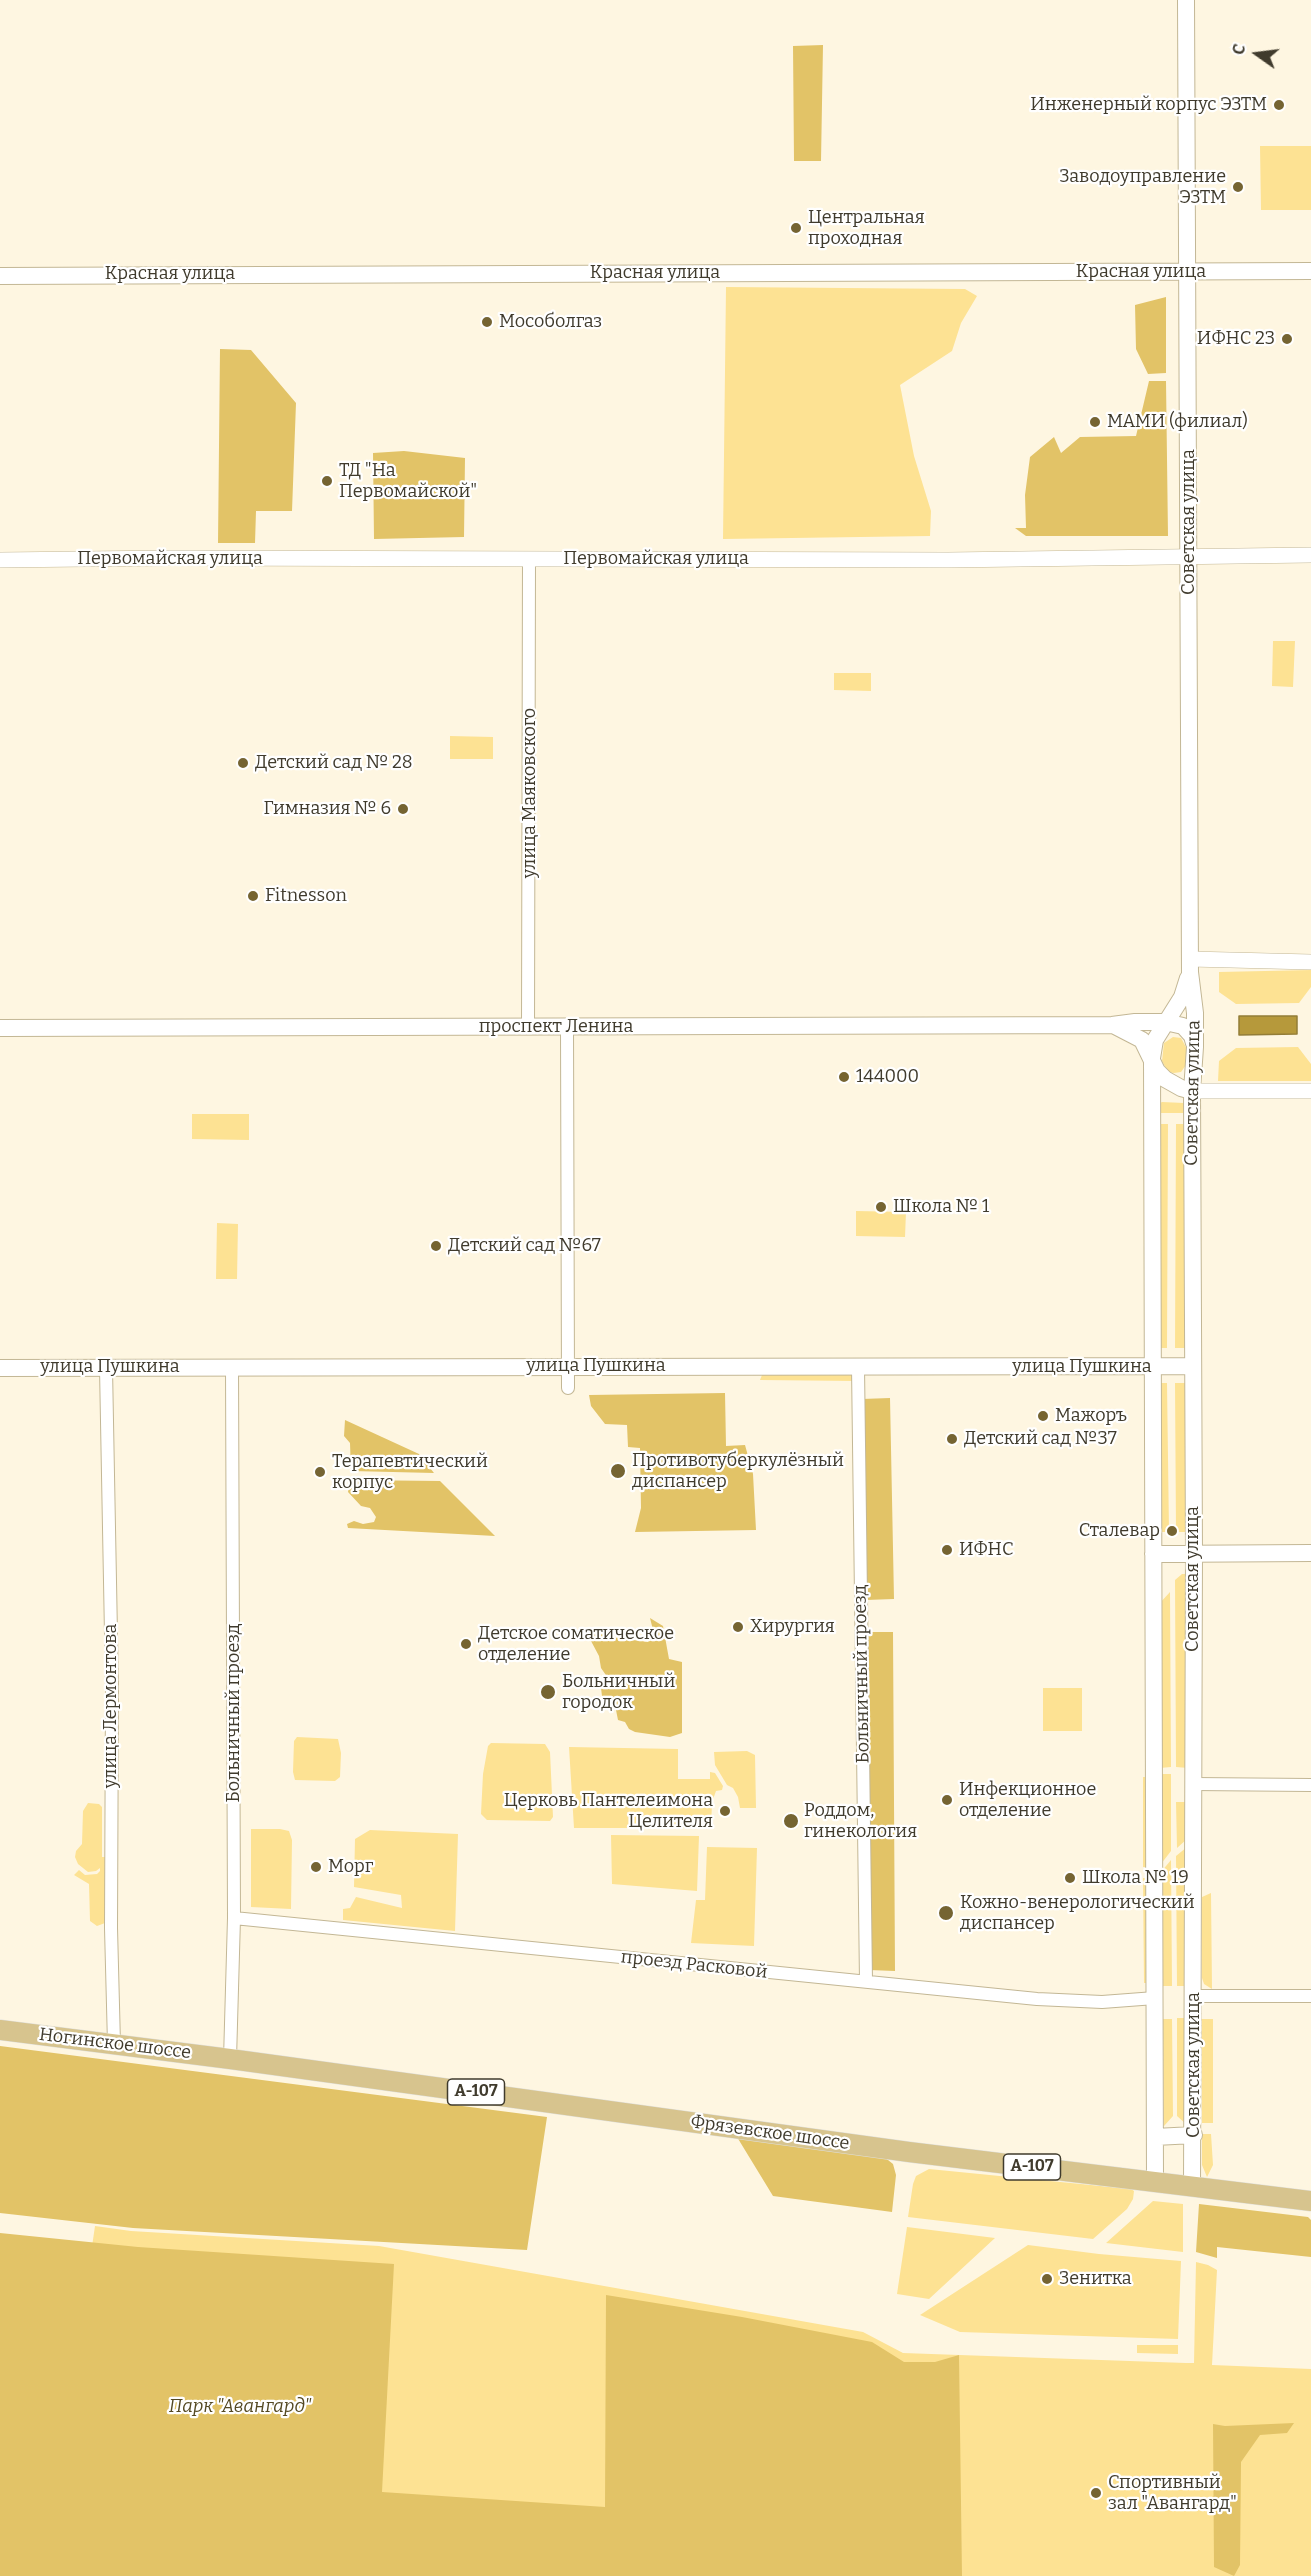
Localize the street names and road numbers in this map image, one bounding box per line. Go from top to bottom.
street label: Красная улица [1076,261,1206,283]
street label: Красная улица [590,262,720,284]
street label: Красная улица [105,263,235,285]
street label: Советская улица [1178,449,1200,595]
street label: Первомайская улица [77,548,263,570]
street label: Первомайская улица [563,548,749,570]
street label: улица Маяковского [519,708,541,878]
street label: проспект Ленина [479,1016,633,1038]
street label: Советская улица [1181,1020,1205,1166]
street label: улица Пушкина [526,1355,666,1377]
street label: улица Пушкина [40,1356,180,1378]
street label: улица Пушкина [1012,1356,1152,1378]
street label: Советская улица [1182,1506,1204,1652]
street label: Больничный проезд [850,1584,874,1764]
street label: улица Лермонтова [100,1624,122,1788]
street label: Больничный проезд [223,1624,245,1802]
street label: проезд Расковой [620,1947,768,1983]
street label: Советская улица [1183,1992,1205,2138]
street label: Ногинское шоссе [38,2024,192,2064]
road number: А-107 [448,2079,504,2105]
street label: Фрязевское шоссе [689,2111,851,2155]
road number: А-107 [1004,2154,1060,2180]

